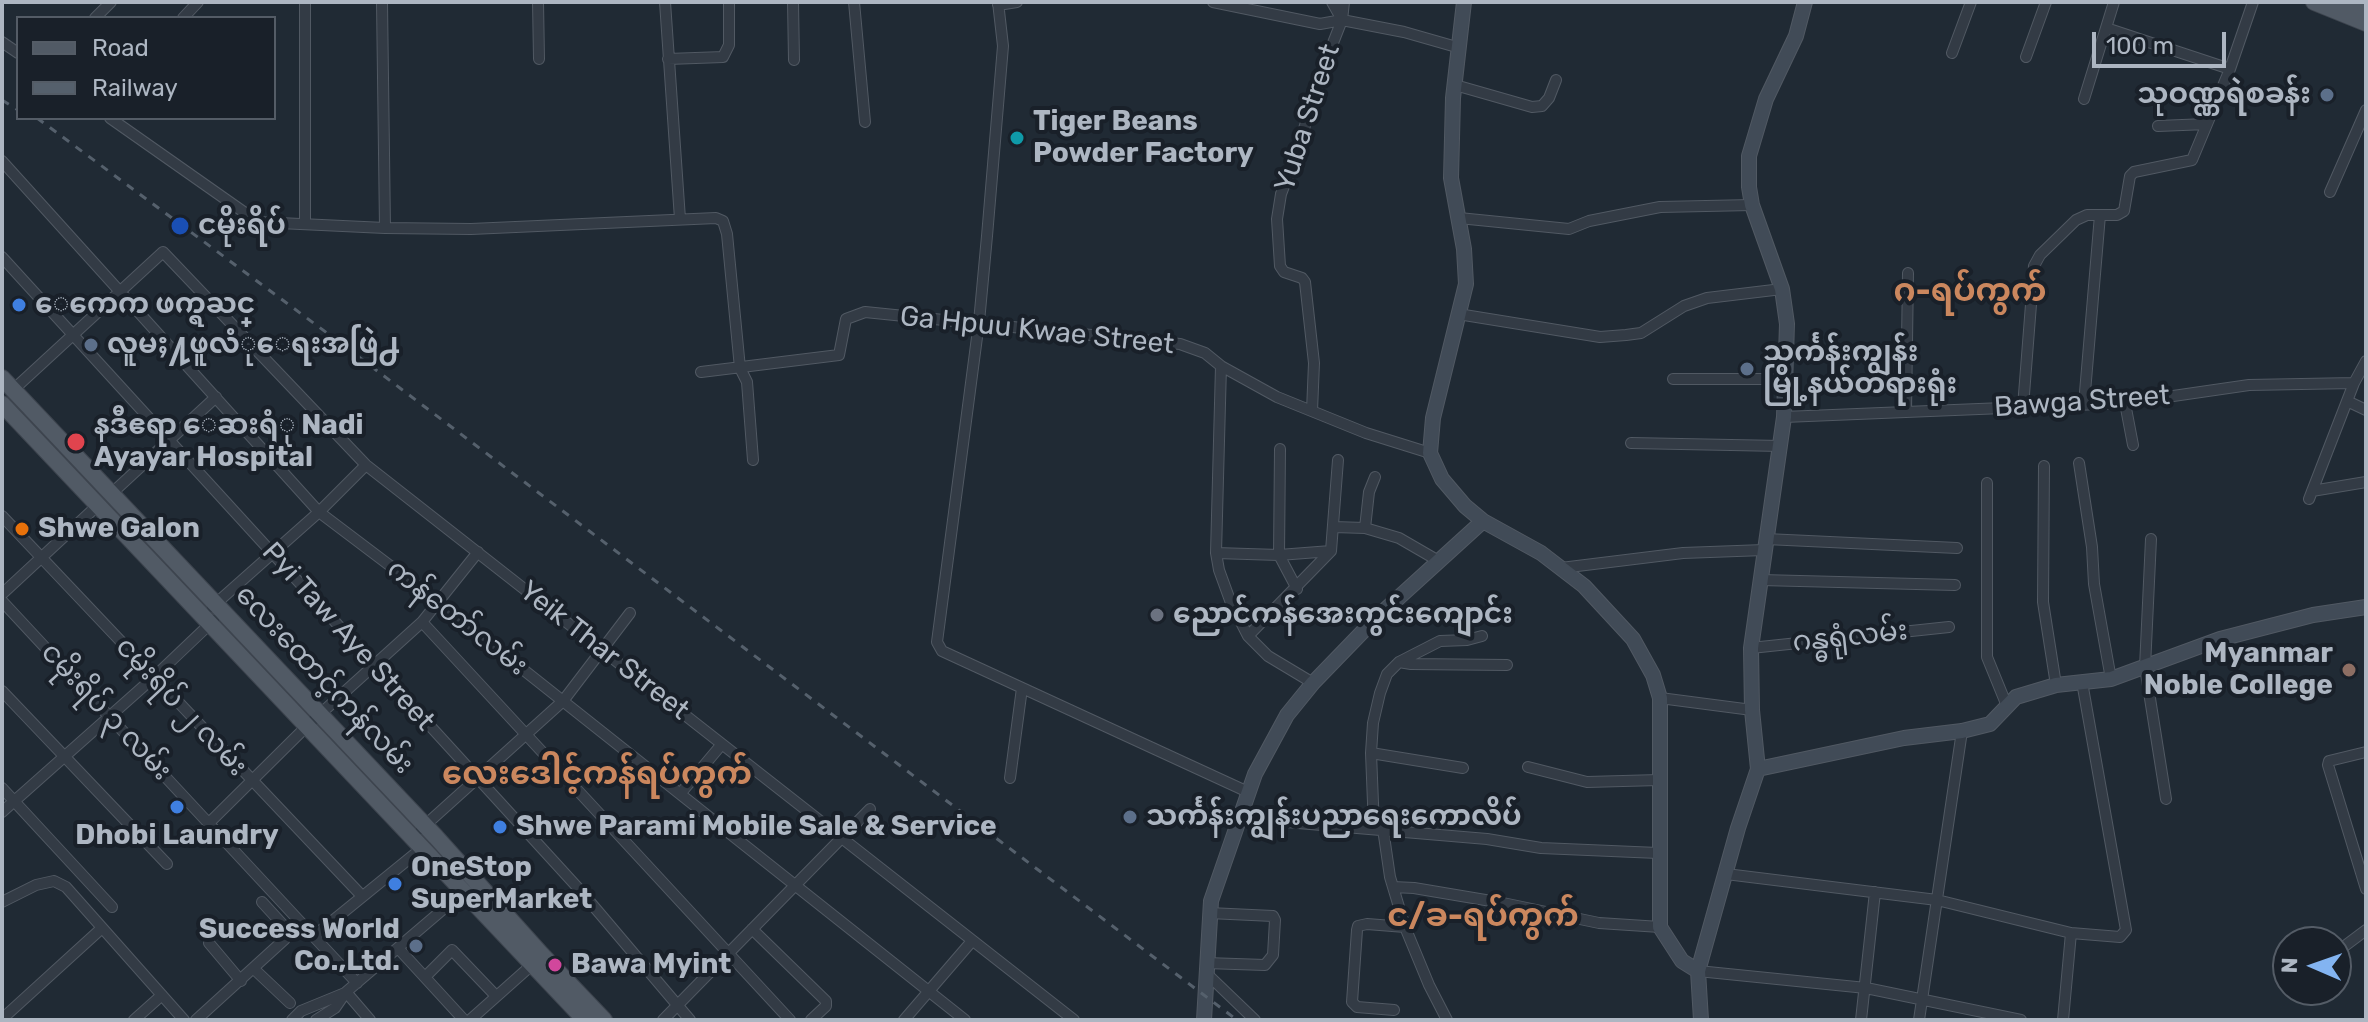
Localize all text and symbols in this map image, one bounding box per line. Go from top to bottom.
legend [16,16,276,120]
scale bar [2096,16,2230,66]
text: 100 m [2106,32,2174,60]
text: Road [92,34,149,62]
street label: Yuba Street [1268,40,1348,196]
text: Railway [92,74,178,102]
place label: သုဝဏ္ဏရဲစခန်း [2137,78,2311,112]
marker: သုဝဏ္ဏရဲစခန်း [2318,86,2336,104]
place label: Tiger Beans Powder Factory [1033,105,1254,171]
marker: Tiger Beans Powder Factory [1008,129,1026,147]
place label: ငမိုးရိပ် [198,209,286,243]
marker: ငမိုးရိပ် [169,215,191,237]
district label: ဂ-ရပ်ကွက် [1893,273,2047,311]
place label: ေကေက ဖက္ရႀင္ [35,288,255,322]
marker: ေကေက ဖက္ရႀင္ [10,296,28,314]
street label: Ga Hpuu Kwae Street [898,300,1176,362]
place label: လူမႈ႔ဖူလံုေရးအဖြဲ႕ [107,328,399,362]
marker: လူမႈ႔ဖူလံုေရးအဖြဲ႕ [82,336,100,354]
place label: သင်္ကန်းကျွန်း မြို့နယ်တရားရုံး [1763,336,1957,402]
marker: သင်္ကန်းကျွန်း မြို့နယ်တရားရုံး [1738,360,1756,378]
street label: Bawga Street [1993,379,2171,425]
place label: နဒီဧရာ ေဆးရံု Nadi Ayayar Hospital [94,409,364,475]
marker: နဒီဧရာ ေဆးရံု Nadi Ayayar Hospital [65,431,87,453]
place label: Shwe Galon [38,512,200,546]
marker: Shwe Galon [13,520,31,538]
street label: Pyi Taw Aye Street [255,536,441,738]
street label: ကန်တော်လမ်း [380,553,534,683]
street label: Yeik Thar Street [512,574,696,728]
street label: လေးထောင့်ကန်လမ်း [228,579,420,781]
place label: ညောင်ကန်အေးကွင်းကျောင်း [1173,598,1513,632]
marker: ညောင်ကန်အေးကွင်းကျောင်း [1148,606,1166,624]
street label: ဂန္ဓရုံလမ်း [1791,614,1909,660]
street label: ငမိုးရိပ် ၂ လမ်း [108,631,254,783]
street label: ငမိုးရိပ် ၃ လမ်း [34,636,178,788]
place label: Myanmar Noble College [2144,637,2333,703]
marker: Myanmar Noble College [2340,661,2358,679]
district label: လေးဒေါင့်ကန်ရပ်ကွက် [442,756,752,794]
marker: Dhobi Laundry [168,798,186,816]
place label: သင်္ကန်းကျွန်းပညာရေးကောလိပ် [1146,800,1522,834]
marker: သင်္ကန်းကျွန်းပညာရေးကောလိပ် [1121,808,1139,826]
place label: Shwe Parami Mobile Sale & Service [516,810,997,844]
marker: Shwe Parami Mobile Sale & Service [491,818,509,836]
place label: Dhobi Laundry [75,819,279,853]
place label: OneStop SuperMarket [411,851,592,917]
marker: OneStop SuperMarket [386,875,404,893]
district label: င/ခ-ရပ်ကွက် [1387,898,1579,936]
place label: Success World Co.,Ltd. [199,913,400,979]
north arrow [2272,926,2352,1006]
marker: Success World Co.,Ltd. [407,937,425,955]
place label: Bawa Myint [571,948,731,982]
marker: Bawa Myint [546,956,564,974]
text: N [2276,957,2303,974]

